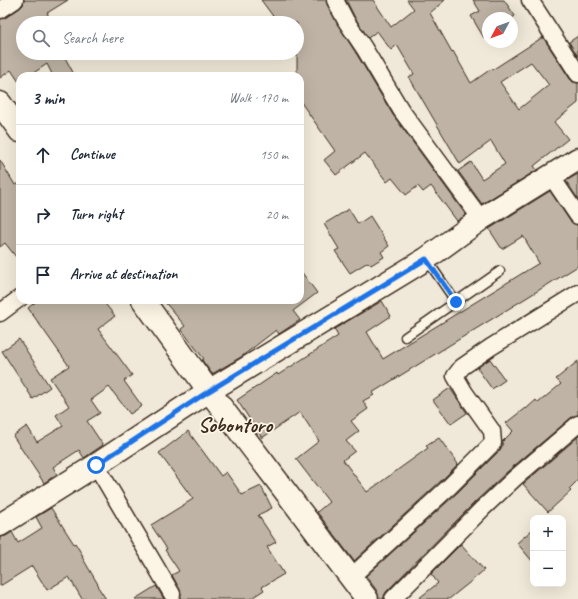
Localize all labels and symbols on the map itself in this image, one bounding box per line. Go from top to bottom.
north arrow [482,12,518,48]
route end [447,293,465,311]
district label: Sobontoro [198,412,273,438]
route start [87,456,105,474]

